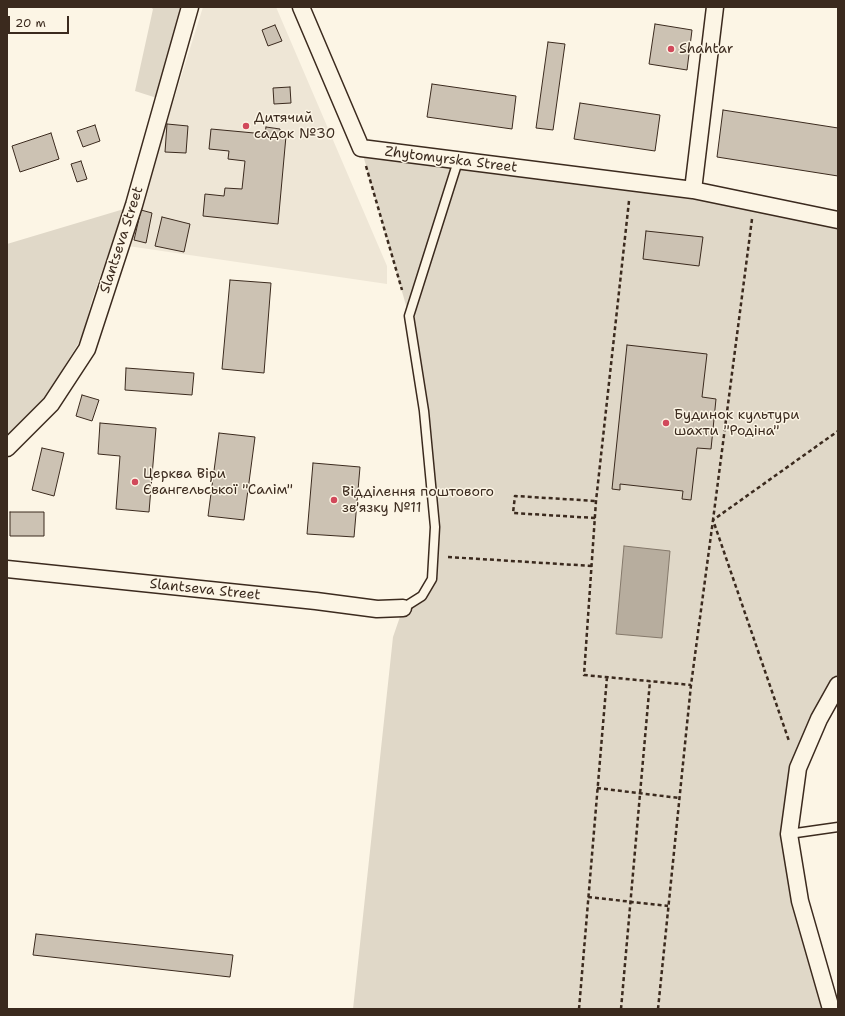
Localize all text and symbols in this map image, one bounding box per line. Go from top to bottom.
scale bar [10,8,71,34]
text: 20 m [15,15,46,31]
place label: Shahtar [679,41,733,57]
marker: Shahtar [666,44,676,54]
place label: Дитячий садок №30 [254,110,335,142]
marker: Дитячий садок №30 [241,121,251,131]
street label: Zhytomyrska Street [384,144,518,176]
street label: Slantseva Street [97,184,147,296]
place label: Будинок культури шахти "Родіна" [674,407,799,440]
marker: Будинок культури шахти "Родіна" [661,418,671,428]
place label: Церква Віри Євангельської "Салім" [143,466,293,498]
marker: Церква Віри Євангельської "Салім" [130,477,140,487]
place label: Відділення поштового зв'язку №11 [342,484,494,516]
marker: Відділення поштового зв'язку №11 [329,495,339,505]
street label: Slantseva Street [149,576,261,604]

